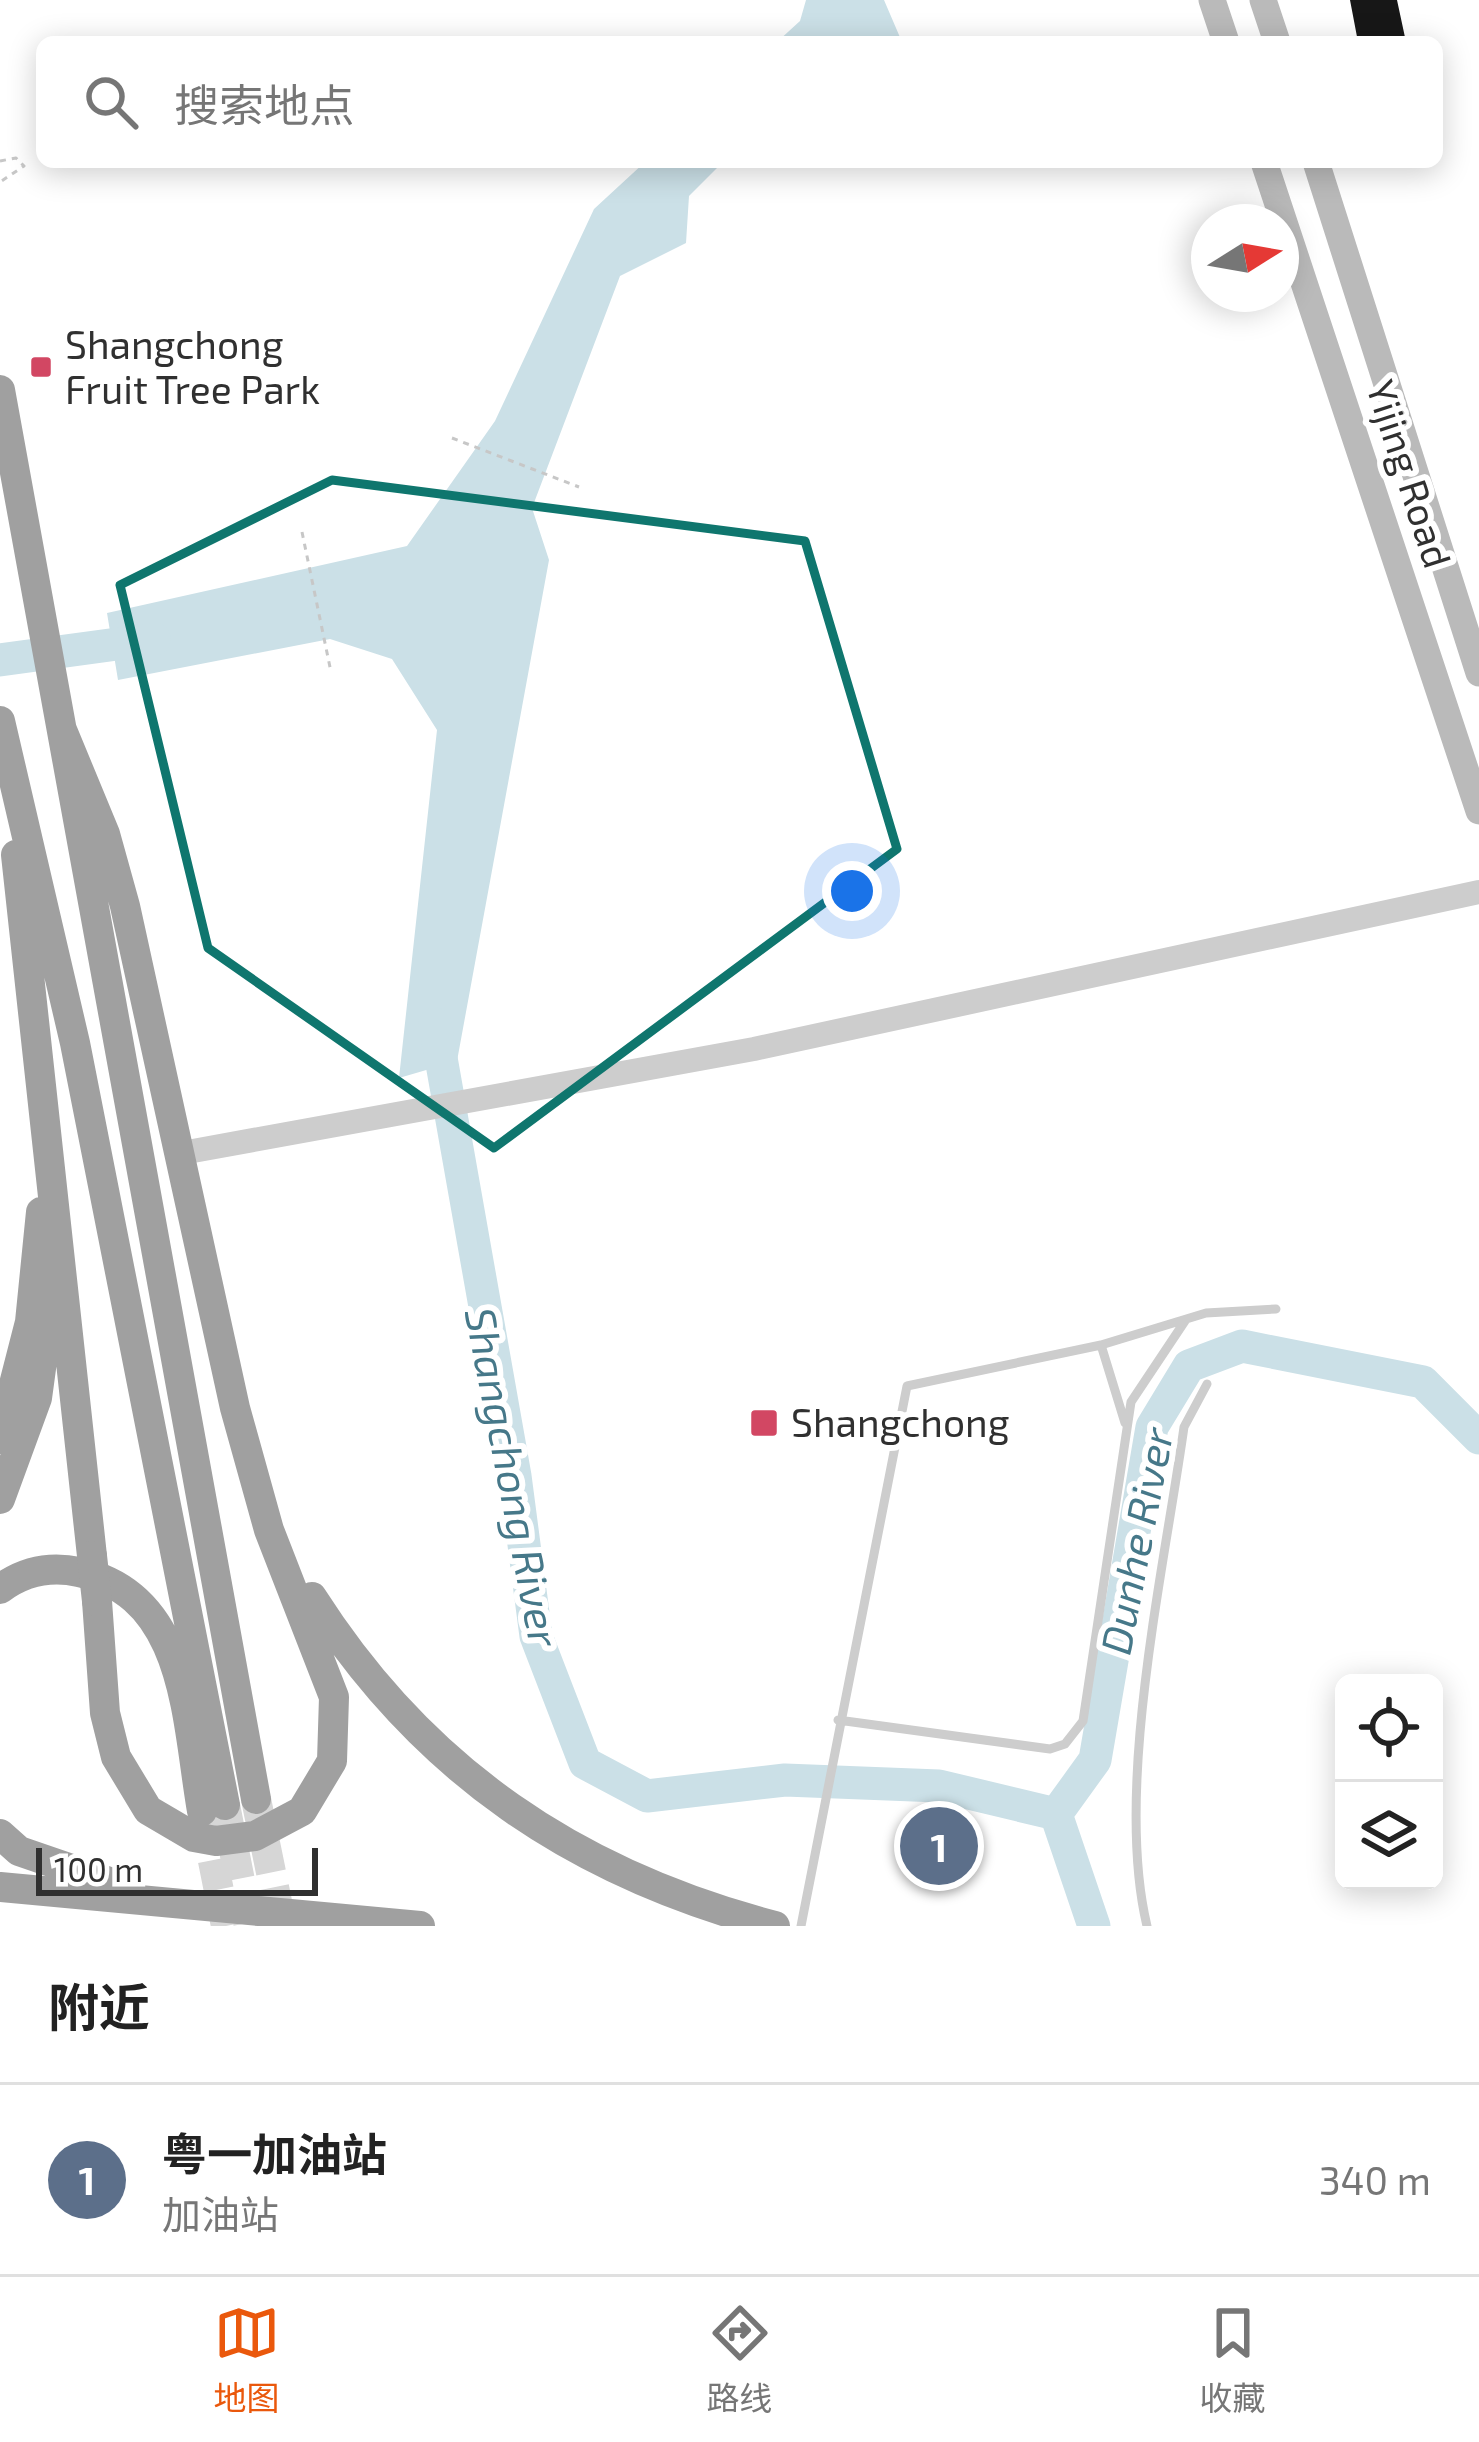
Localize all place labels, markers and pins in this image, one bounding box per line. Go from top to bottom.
place label: Shangchong Fruit Tree Park [65,320,320,412]
marker: Shangchong Fruit Tree Park [28,354,54,380]
place label: Shangchong [791,1398,1010,1445]
marker: Shangchong [748,1407,780,1439]
pin: 1 [900,1801,978,1891]

